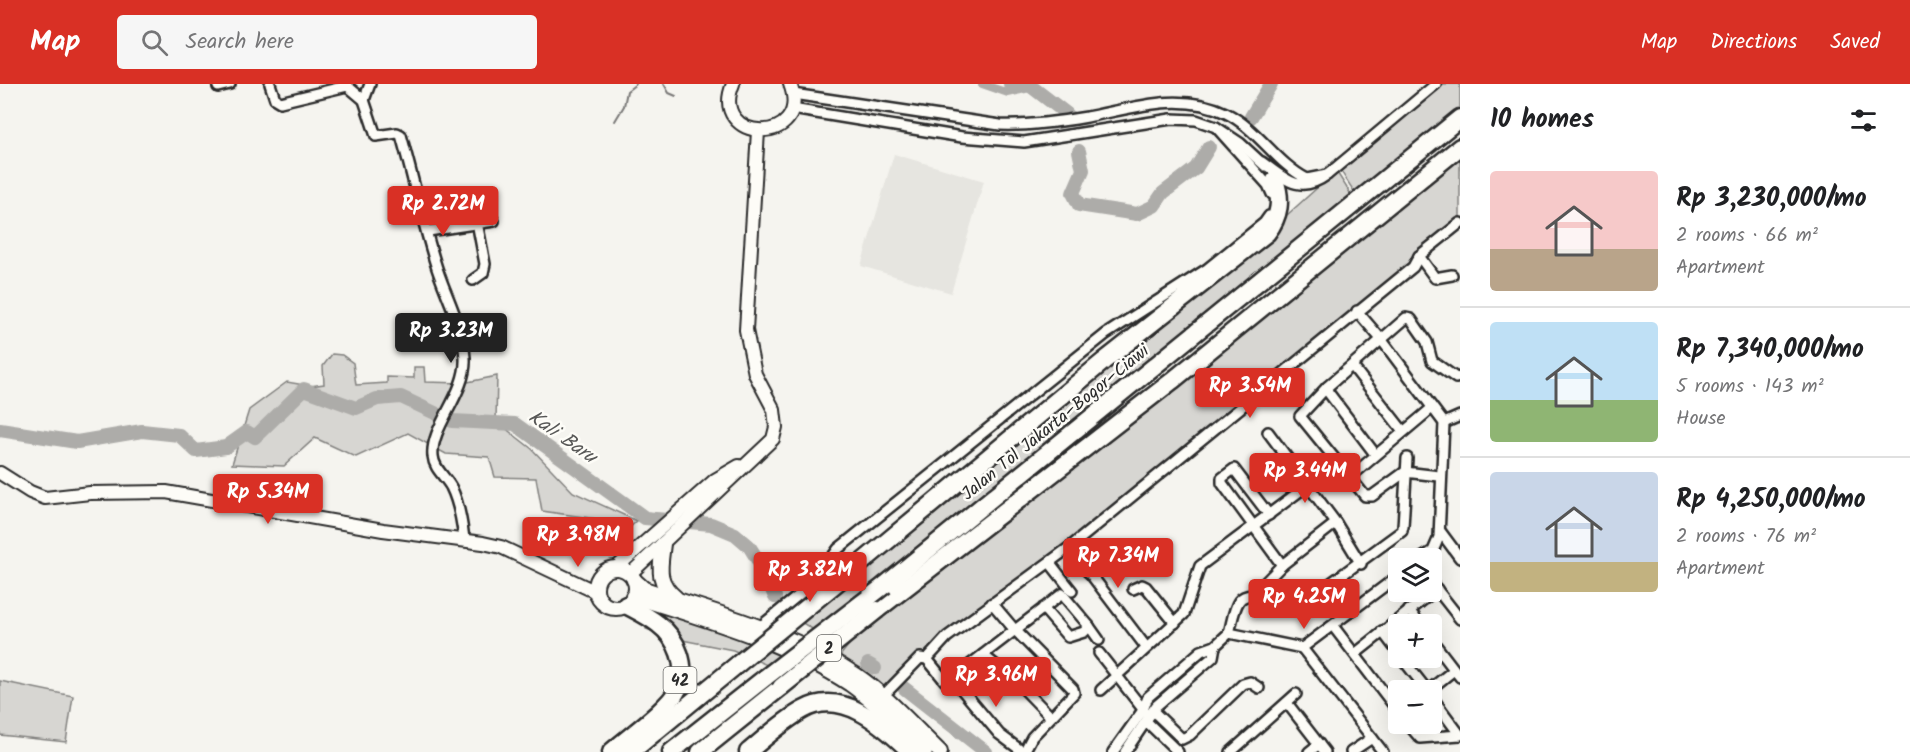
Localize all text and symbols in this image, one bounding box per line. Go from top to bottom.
search box [117,15,537,69]
text: Map [30,20,81,65]
text: Search here [186,25,294,60]
icon: search [138,26,171,59]
text: Map [1641,26,1677,59]
text: Directions [1710,26,1797,59]
text: Saved [1830,26,1880,59]
text: 10 homes [1490,99,1594,141]
icon: filters [1847,104,1880,137]
text: Rp 3,230,000/mo [1676,178,1867,220]
pin: Rp 2.72M [381,186,505,237]
text: Rp 2.72M [401,189,485,221]
icon: home [1538,195,1610,267]
text: 2 rooms · 66 m² [1676,220,1818,252]
text: Apartment [1676,252,1765,284]
pin: Rp 3.23M [389,313,513,364]
text: Rp 3.23M [409,316,493,348]
text: Rp 7,340,000/mo [1676,329,1864,371]
street label: Jalan Tol Jakarta–Bogor–Ciawi [955,337,1157,508]
icon: home [1538,346,1610,418]
pin: Rp 3.54M [1188,368,1312,419]
text: Rp 3.54M [1209,371,1291,403]
text: 5 rooms · 143 m² [1676,371,1824,403]
water label: Kali Baru [521,402,605,474]
text: House [1676,403,1726,435]
pin: Rp 3.44M [1243,453,1367,504]
text: Rp 3.44M [1263,456,1347,488]
pin: Rp 5.34M [206,474,330,525]
text: Rp 5.34M [227,477,309,509]
text: Rp 4,250,000/mo [1676,479,1866,521]
icon: home [1538,496,1610,568]
pin: Rp 3.98M [516,517,640,568]
text: Rp 3.98M [536,520,620,552]
text: 2 rooms · 76 m² [1676,521,1816,553]
pin: Rp 7.34M [1056,538,1180,589]
text: Rp 7.34M [1077,541,1159,573]
map controls [1388,548,1442,734]
button: layers [1388,548,1442,602]
pin: Rp 3.82M [748,552,872,603]
text: Apartment [1676,553,1765,585]
text: Rp 3.82M [768,555,852,587]
pin: Rp 4.25M [1242,579,1366,630]
text: Rp 4.25M [1262,582,1346,614]
button: + [1388,614,1442,668]
road number: 2 [817,635,841,661]
pin: Rp 3.96M [934,657,1058,708]
text: Rp 3.96M [955,660,1037,692]
road number: 42 [664,667,696,693]
button: − [1388,680,1442,734]

